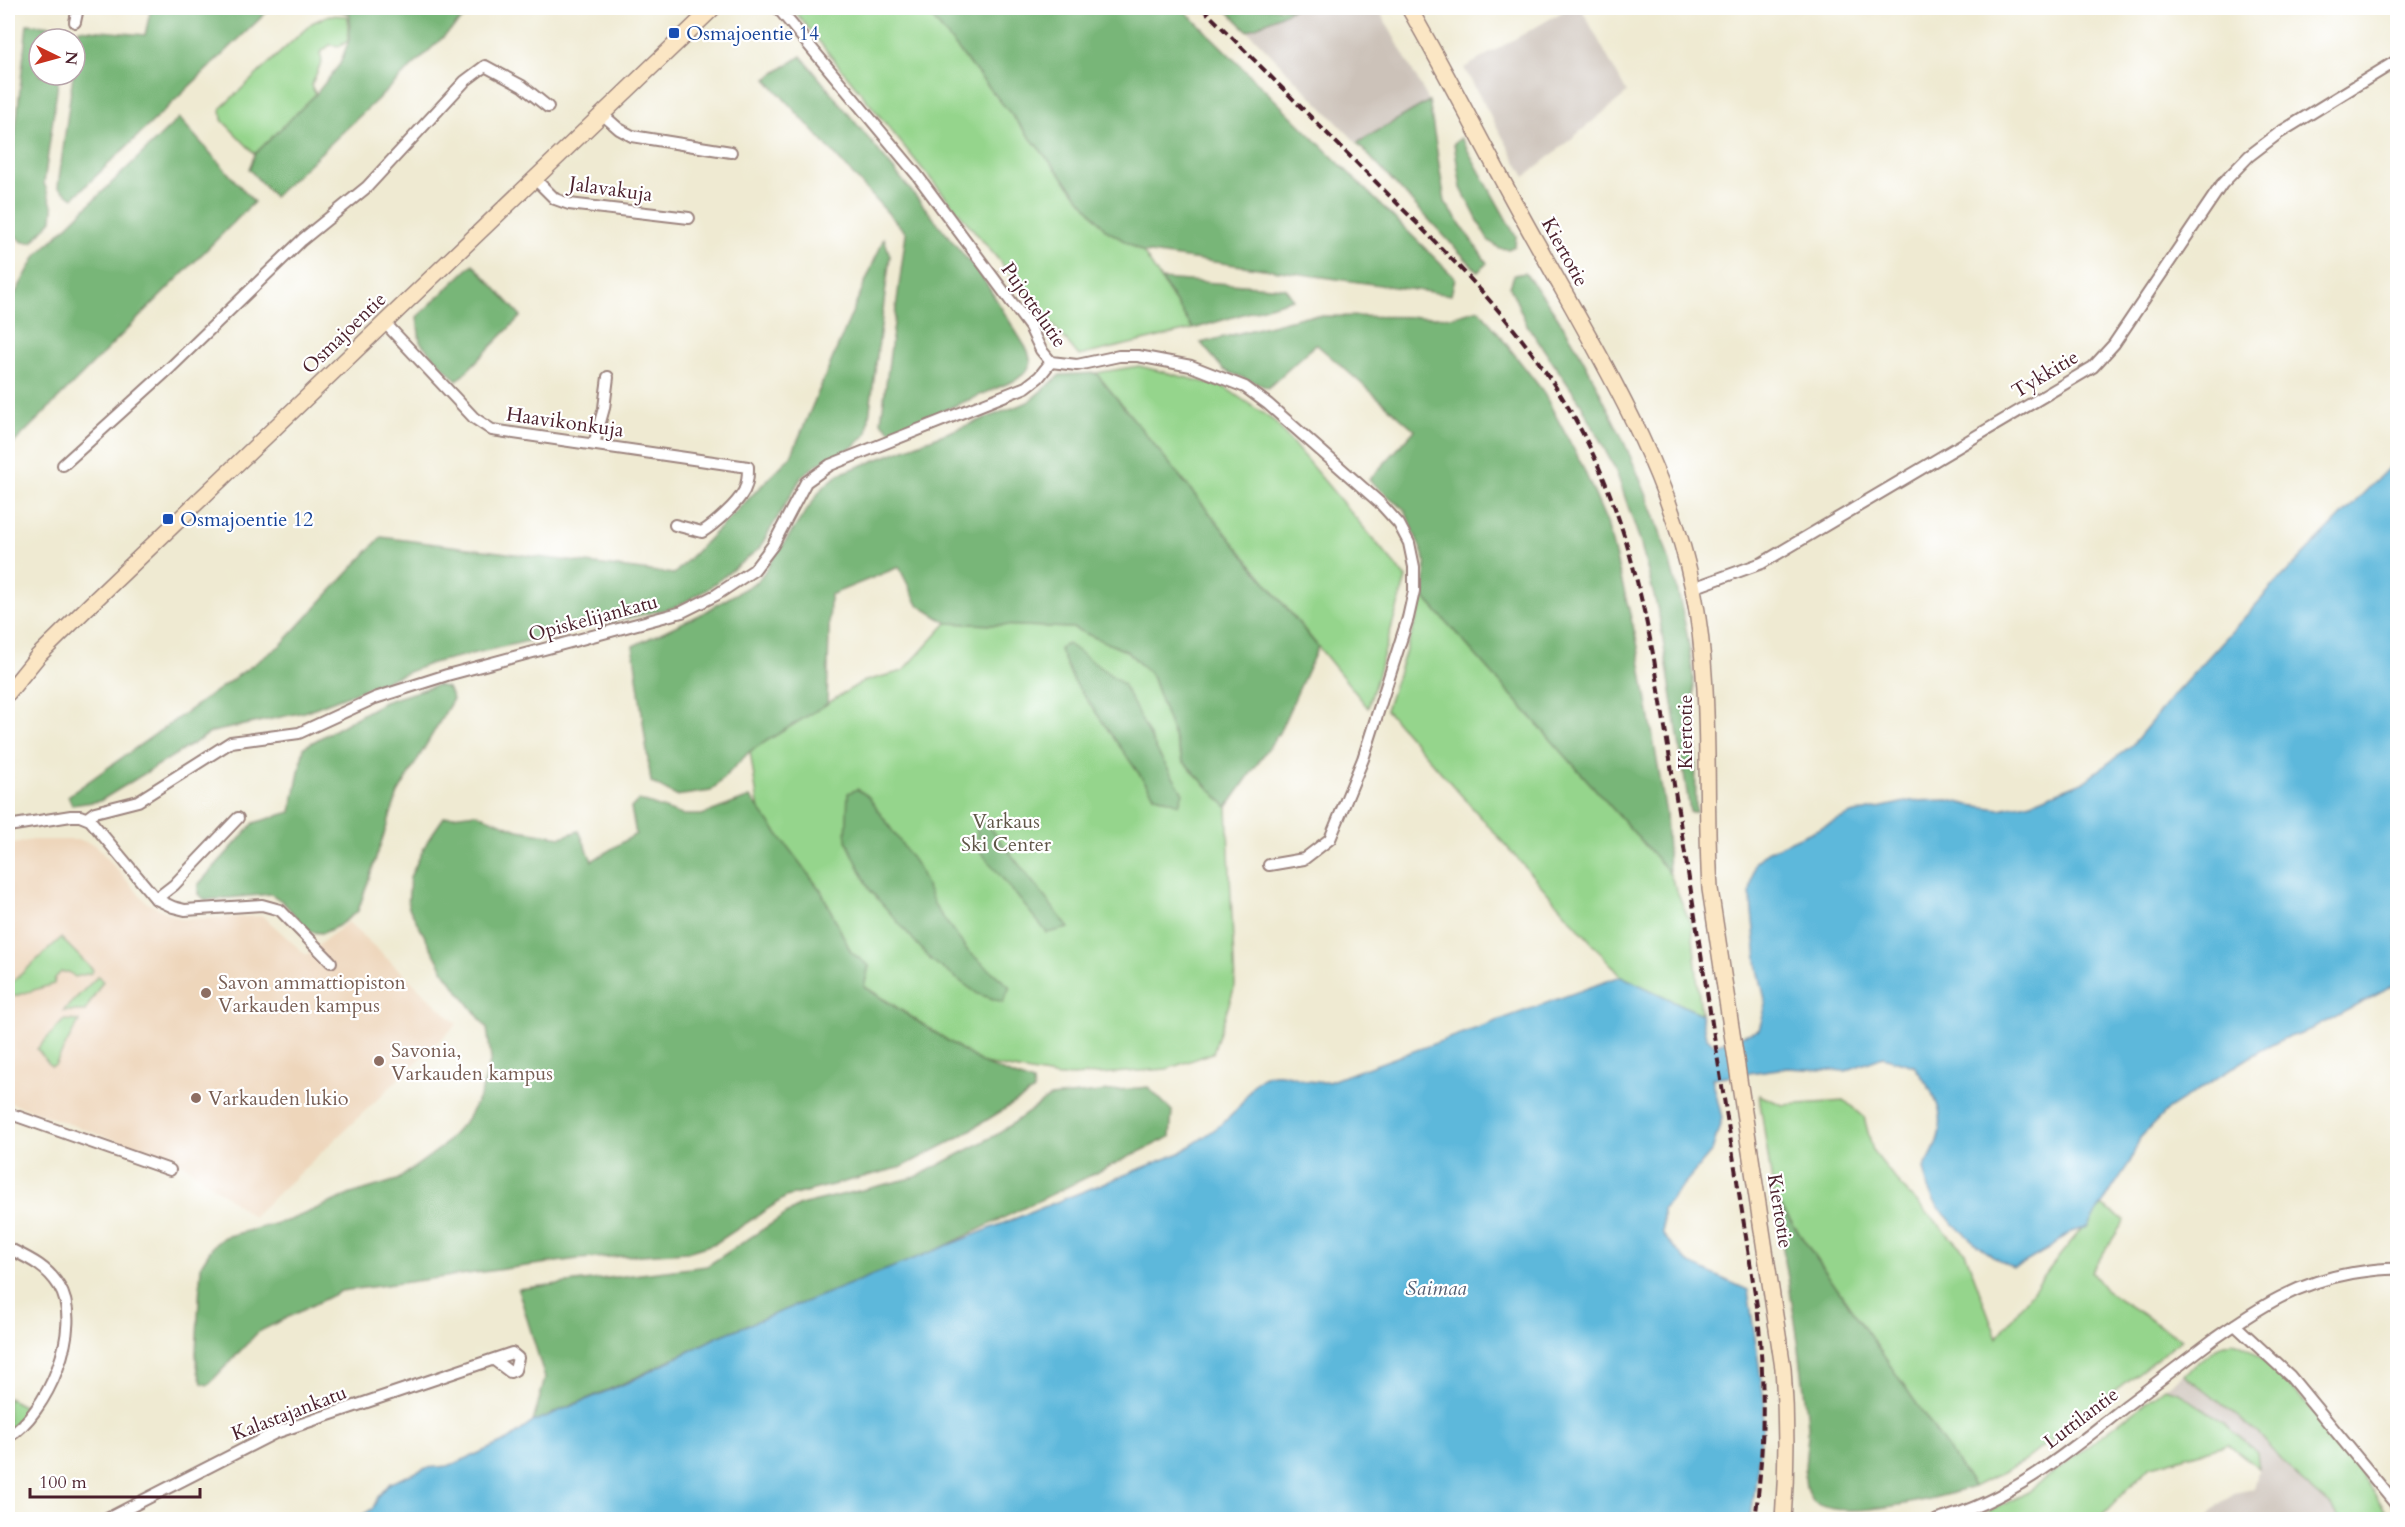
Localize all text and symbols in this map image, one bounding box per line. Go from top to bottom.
place label: Osmajoentie 14 [686,20,819,47]
marker: Osmajoentie 14 [667,26,681,40]
north arrow [27,27,87,87]
text: N [59,50,83,66]
street label: Jalavakuja [565,169,655,208]
street label: Kiertotie [1535,213,1595,291]
street label: Pujottelutie [995,257,1073,353]
street label: Osmajoentie [296,286,392,380]
street label: Tykkitie [2007,344,2083,404]
street label: Haavikonkuja [504,400,626,444]
place label: Osmajoentie 12 [180,506,313,533]
marker: Osmajoentie 12 [161,512,175,526]
street label: Opiskelijankatu [525,588,661,648]
street label: Kiertotie [1672,694,1699,770]
park label: Varkaus Ski Center [961,808,1052,858]
place label: Savon ammattiopiston Varkauden kampus [218,969,407,1019]
marker: Savon ammattiopiston Varkauden kampus [199,986,213,1000]
place label: Savonia, Varkauden kampus [391,1037,553,1087]
marker: Savonia, Varkauden kampus [372,1054,386,1068]
place label: Varkauden lukio [208,1085,349,1112]
marker: Varkauden lukio [189,1091,203,1105]
street label: Kiertotie [1761,1172,1799,1250]
water label: Saimaa [1405,1274,1467,1303]
street label: Kalastajankatu [228,1379,350,1447]
street label: Luttilantie [2038,1381,2124,1455]
scale bar [30,1461,200,1499]
text: 100 m [39,1470,87,1495]

